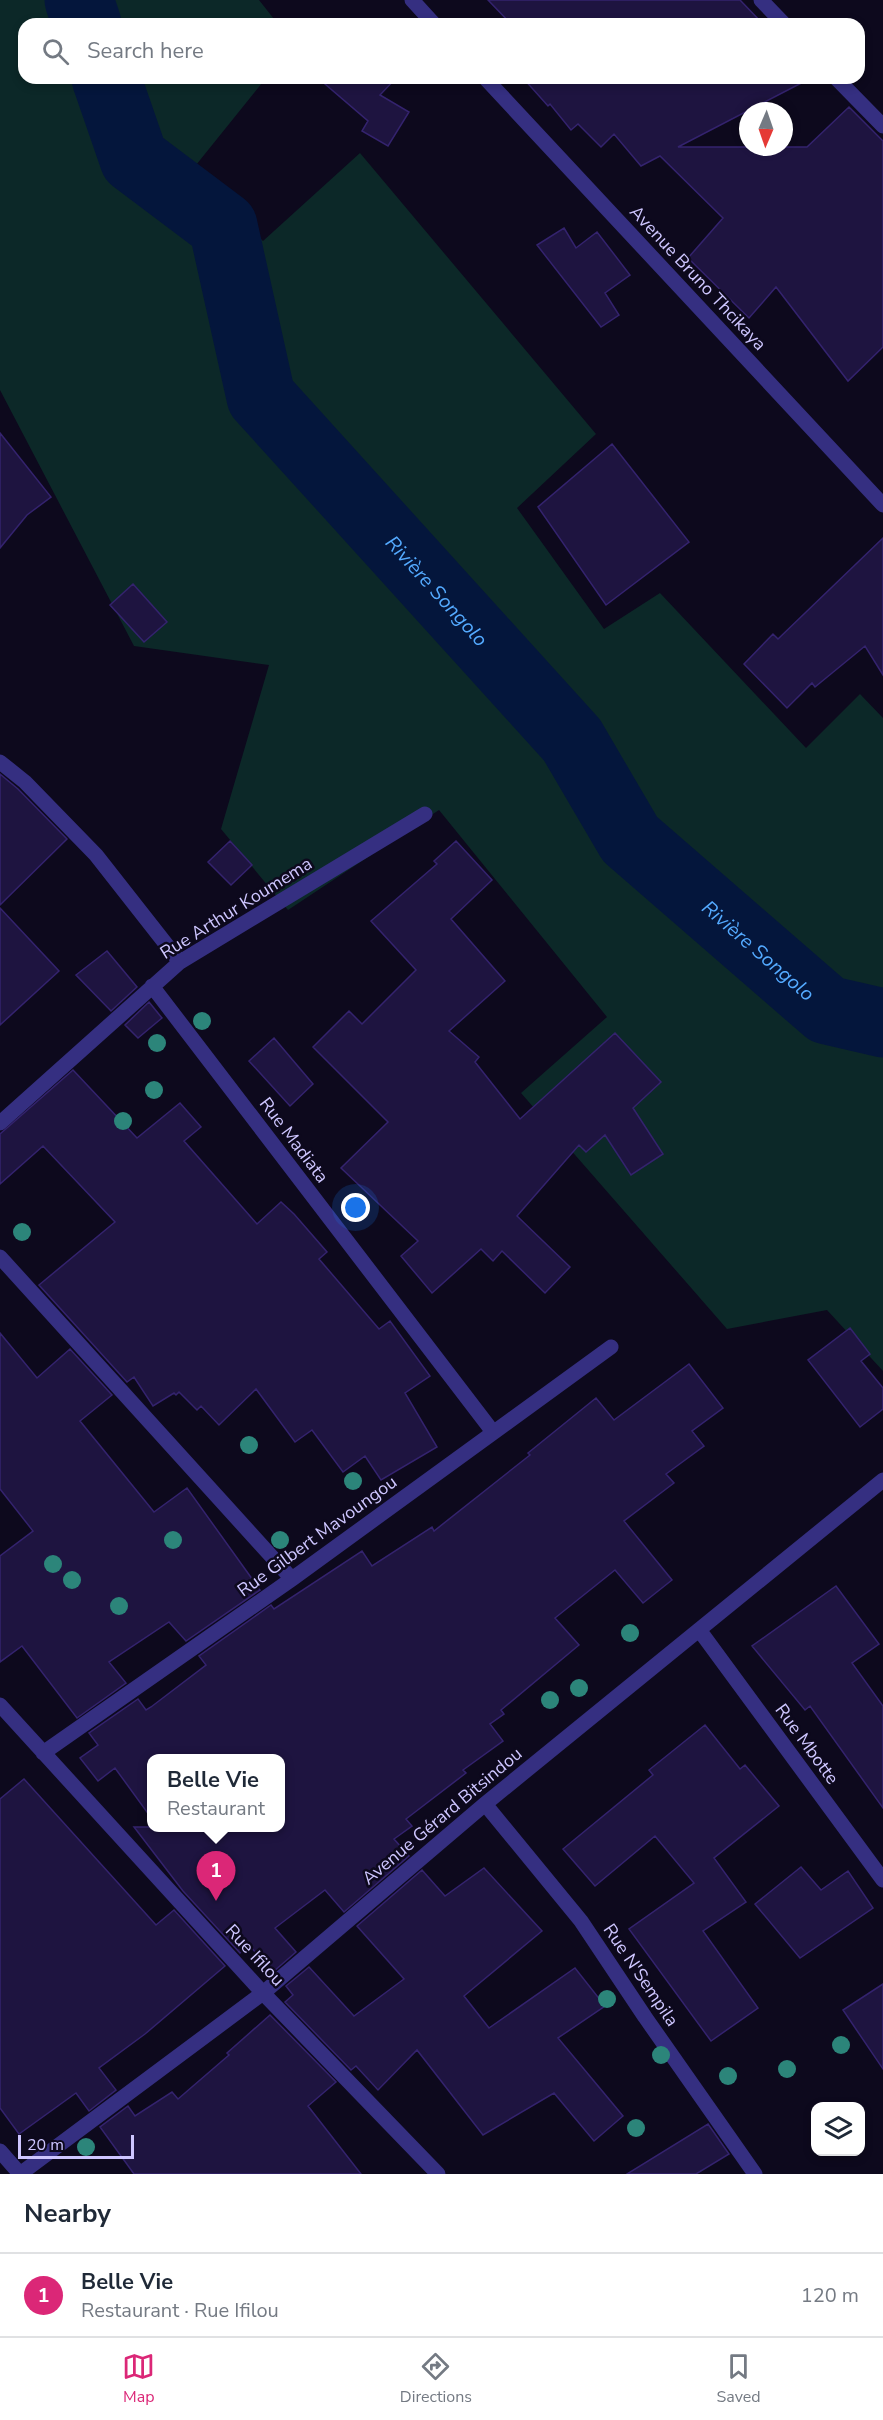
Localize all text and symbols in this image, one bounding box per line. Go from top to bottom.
search box [18,18,865,84]
icon: search [39,35,72,68]
text: Search here [87,36,204,66]
north arrow [739,102,793,156]
street label: Avenue Bruno Thcikaya [624,200,772,356]
water label: Rivière Songolo [379,530,494,653]
street label: Rue Arthur Koumema [155,851,317,965]
water label: Rivière Songolo [696,894,820,1007]
street label: Rue Madiata [254,1092,334,1188]
your location [341,1193,370,1222]
street label: Rue Gilbert Mavoungou [232,1470,402,1602]
street label: Rue Mbotte [770,1699,844,1789]
street label: Avenue Gérard Bitsindou [357,1742,527,1890]
popup [147,1754,285,1832]
text: Belle Vie [167,1765,259,1795]
text: Restaurant [167,1795,265,1822]
pin: 1 [196,1852,236,1901]
street label: Rue Ifilou [220,1919,290,1991]
street label: Rue N'Sempila [598,1919,684,2031]
map controls [811,2102,865,2156]
button: layers [811,2102,865,2156]
scale bar [18,2132,134,2160]
text: 20 m [27,2134,64,2156]
text: Nearby [24,2196,111,2231]
text: Belle Vie [81,2267,173,2297]
text: 1 [38,2282,50,2309]
text: 120 m [801,2282,859,2309]
text: Restaurant · Rue Ifilou [81,2297,279,2324]
tab: Map [122,2350,155,2408]
tab: Directions [400,2350,472,2408]
tab: Saved [717,2350,761,2408]

